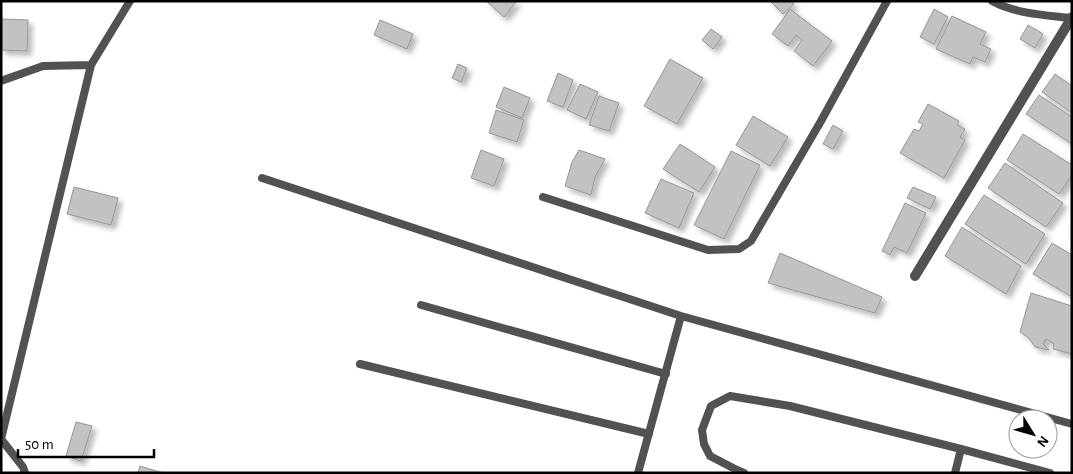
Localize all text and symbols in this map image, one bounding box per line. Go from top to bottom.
north arrow [1008,409,1058,459]
scale bar [18,426,154,458]
text: N [1034,433,1051,449]
text: 50 m [25,437,54,452]

